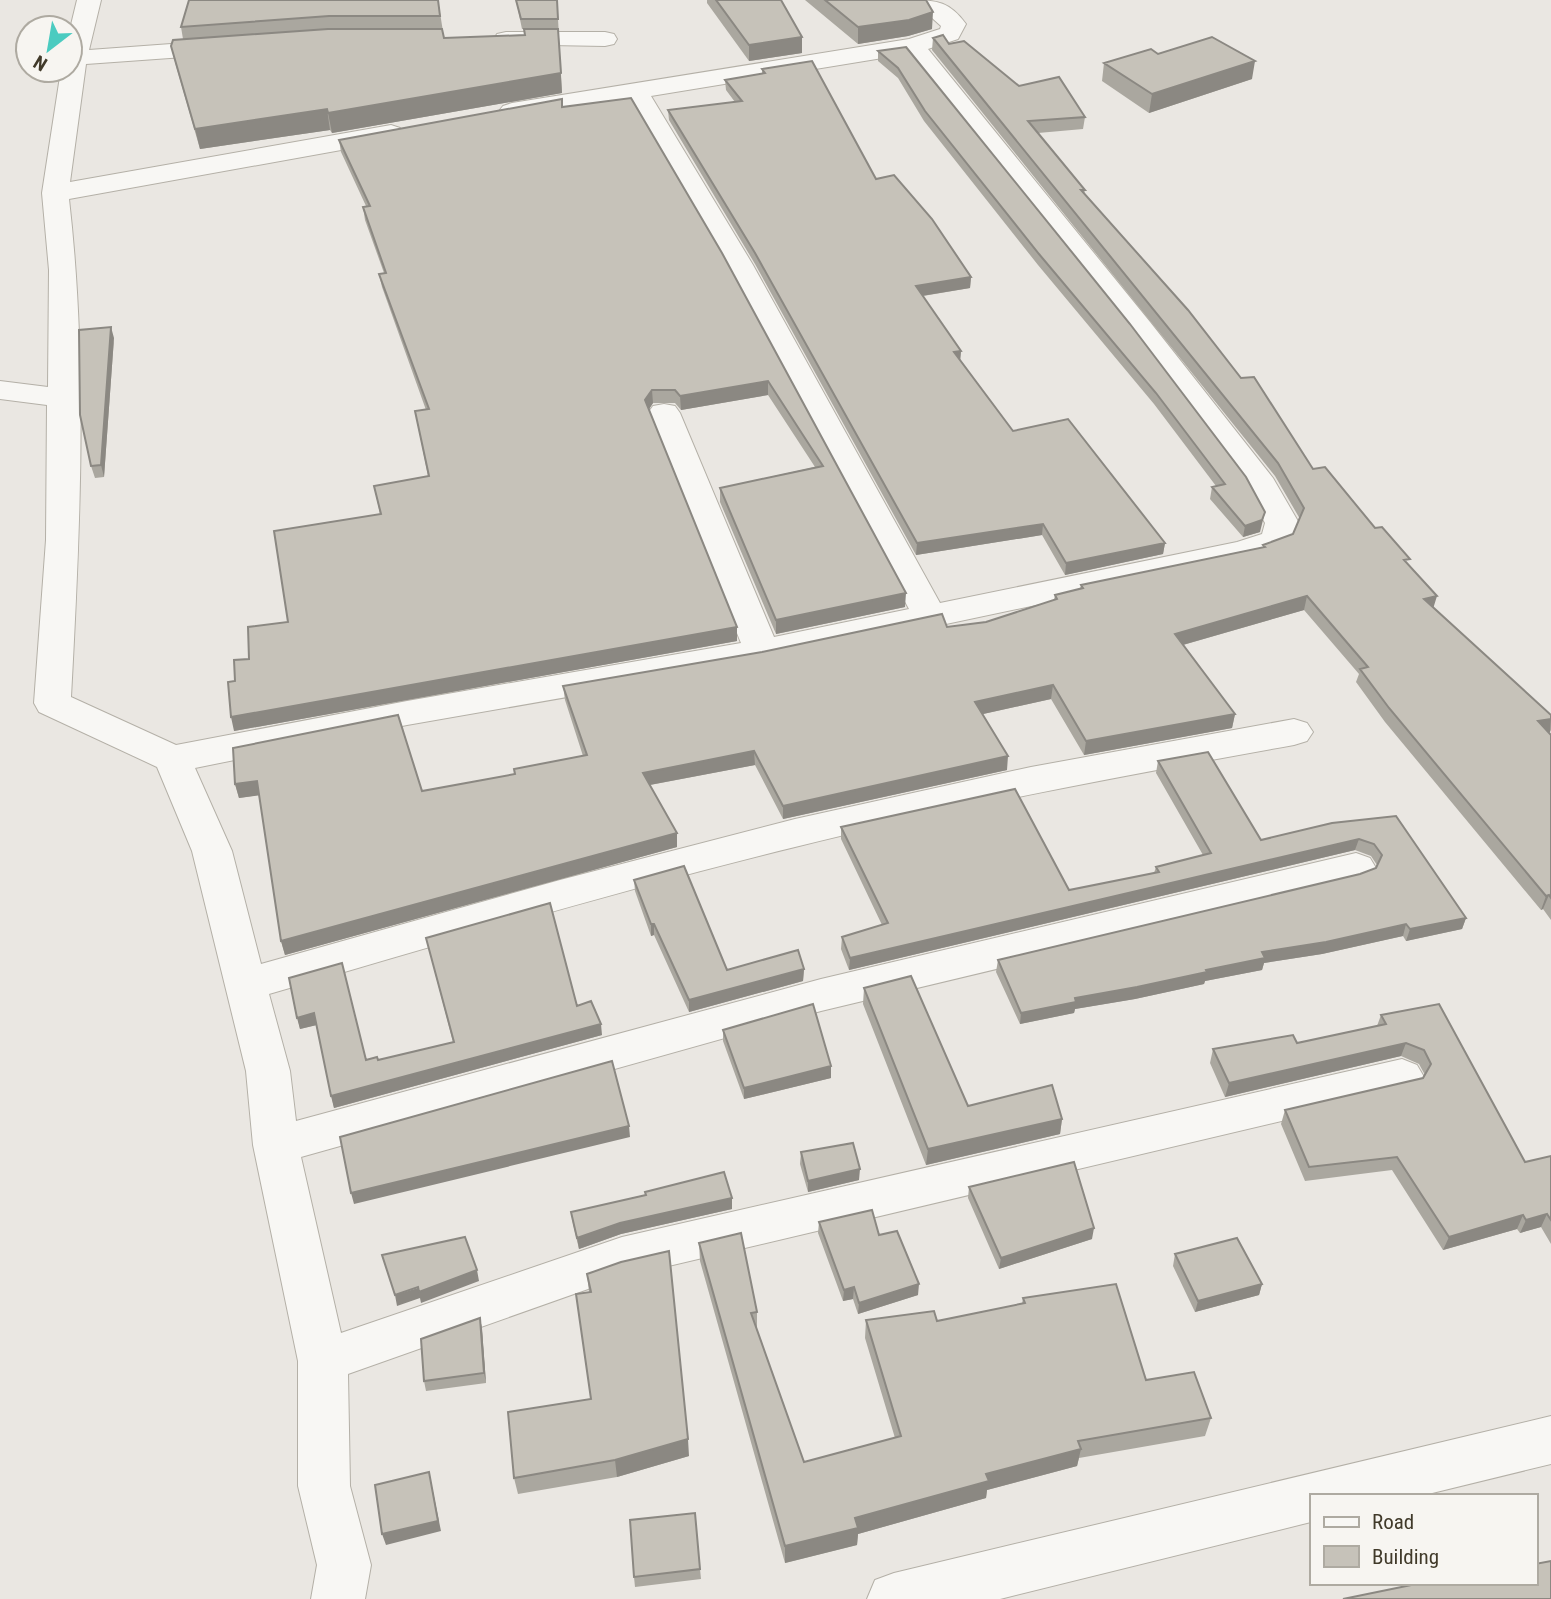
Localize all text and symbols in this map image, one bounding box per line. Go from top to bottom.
north arrow [14,14,84,84]
text: N [30,50,51,76]
legend [1310,1494,1537,1585]
text: Road [1372,1510,1414,1534]
text: Building [1372,1545,1439,1569]

